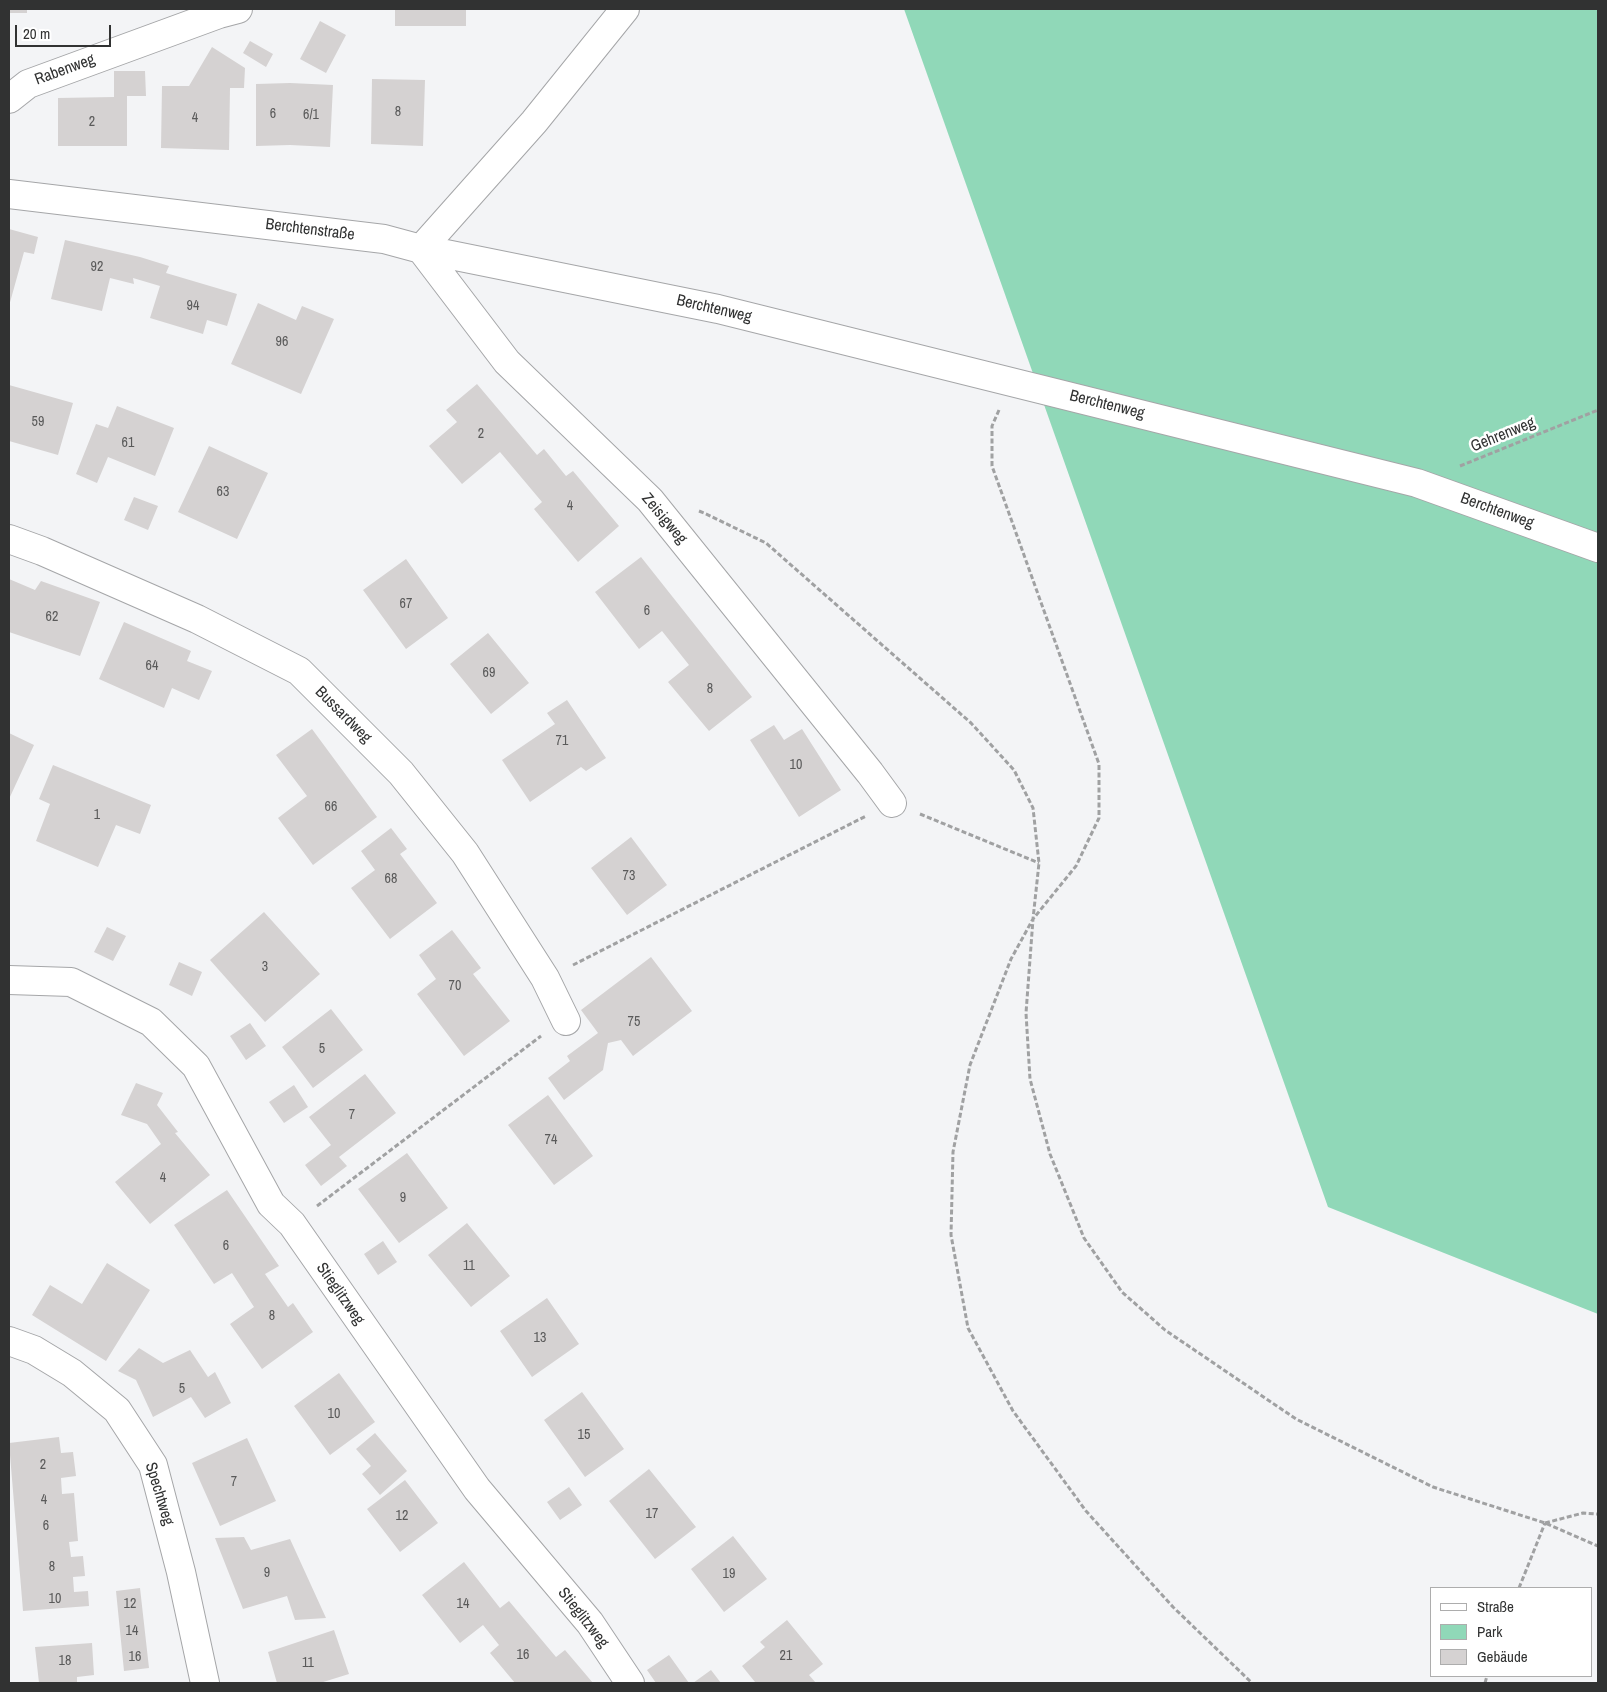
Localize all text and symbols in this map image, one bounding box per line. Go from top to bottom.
scale bar [18,15,114,47]
text: 20 m [23,23,50,44]
street label: Rabenweg [32,50,98,90]
house number: 8 [395,104,401,120]
house number: 6 [270,106,276,122]
house number: 6/1 [303,107,319,123]
house number: 4 [192,110,198,126]
house number: 2 [89,114,95,130]
street label: Berchtenstraße [264,215,356,245]
house number: 92 [91,259,103,275]
street label: Berchtenweg [675,291,753,327]
house number: 94 [187,298,199,314]
house number: 96 [276,334,288,350]
street label: Berchtenweg [1068,386,1146,424]
street label: Gehrenweg [1468,413,1538,457]
house number: 59 [32,414,44,430]
house number: 2 [478,426,484,442]
house number: 61 [122,435,134,451]
house number: 63 [217,484,229,500]
street label: Berchtenweg [1458,489,1536,533]
street label: Zeisigweg [637,490,691,548]
house number: 4 [567,498,573,514]
house number: 67 [400,596,412,612]
house number: 6 [644,603,650,619]
house number: 62 [46,609,58,625]
house number: 64 [146,658,158,674]
house number: 69 [483,665,495,681]
house number: 8 [707,681,713,697]
street label: Bussardweg [311,683,375,747]
house number: 71 [556,733,568,749]
house number: 10 [790,757,802,773]
house number: 66 [325,799,337,815]
house number: 1 [94,807,100,823]
house number: 73 [623,868,635,884]
house number: 68 [385,871,397,887]
house number: 3 [262,959,268,975]
house number: 70 [449,978,461,994]
house number: 75 [628,1014,640,1030]
house number: 5 [319,1041,325,1057]
house number: 7 [349,1107,355,1123]
house number: 74 [545,1132,557,1148]
house number: 4 [160,1170,166,1186]
house number: 9 [400,1190,406,1206]
house number: 6 [223,1238,229,1254]
house number: 11 [463,1258,475,1274]
street label: Stieglitzweg [312,1259,368,1329]
house number: 8 [269,1308,275,1324]
house number: 13 [534,1330,546,1346]
house number: 5 [179,1381,185,1397]
house number: 10 [328,1406,340,1422]
house number: 15 [578,1427,590,1443]
house number: 2 [40,1457,46,1473]
street label: Spechtweg [140,1460,178,1528]
house number: 7 [231,1474,237,1490]
house number: 4 [41,1492,47,1508]
house number: 17 [646,1506,658,1522]
house number: 12 [396,1508,408,1524]
house number: 6 [43,1518,49,1534]
house number: 8 [49,1559,55,1575]
house number: 9 [264,1565,270,1581]
house number: 19 [723,1566,735,1582]
street label: Stieglitzweg [553,1584,613,1652]
legend [1430,1587,1592,1677]
house number: 10 [49,1591,61,1607]
house number: 12 [124,1596,136,1612]
house number: 14 [457,1596,469,1612]
text: Straße [1477,1596,1514,1617]
text: Park [1477,1621,1502,1642]
house number: 14 [126,1623,138,1639]
text: Gebäude [1477,1646,1528,1667]
house number: 16 [517,1647,529,1663]
house number: 21 [780,1648,792,1664]
house number: 16 [129,1649,141,1665]
house number: 18 [59,1653,71,1669]
house number: 11 [302,1655,314,1671]

